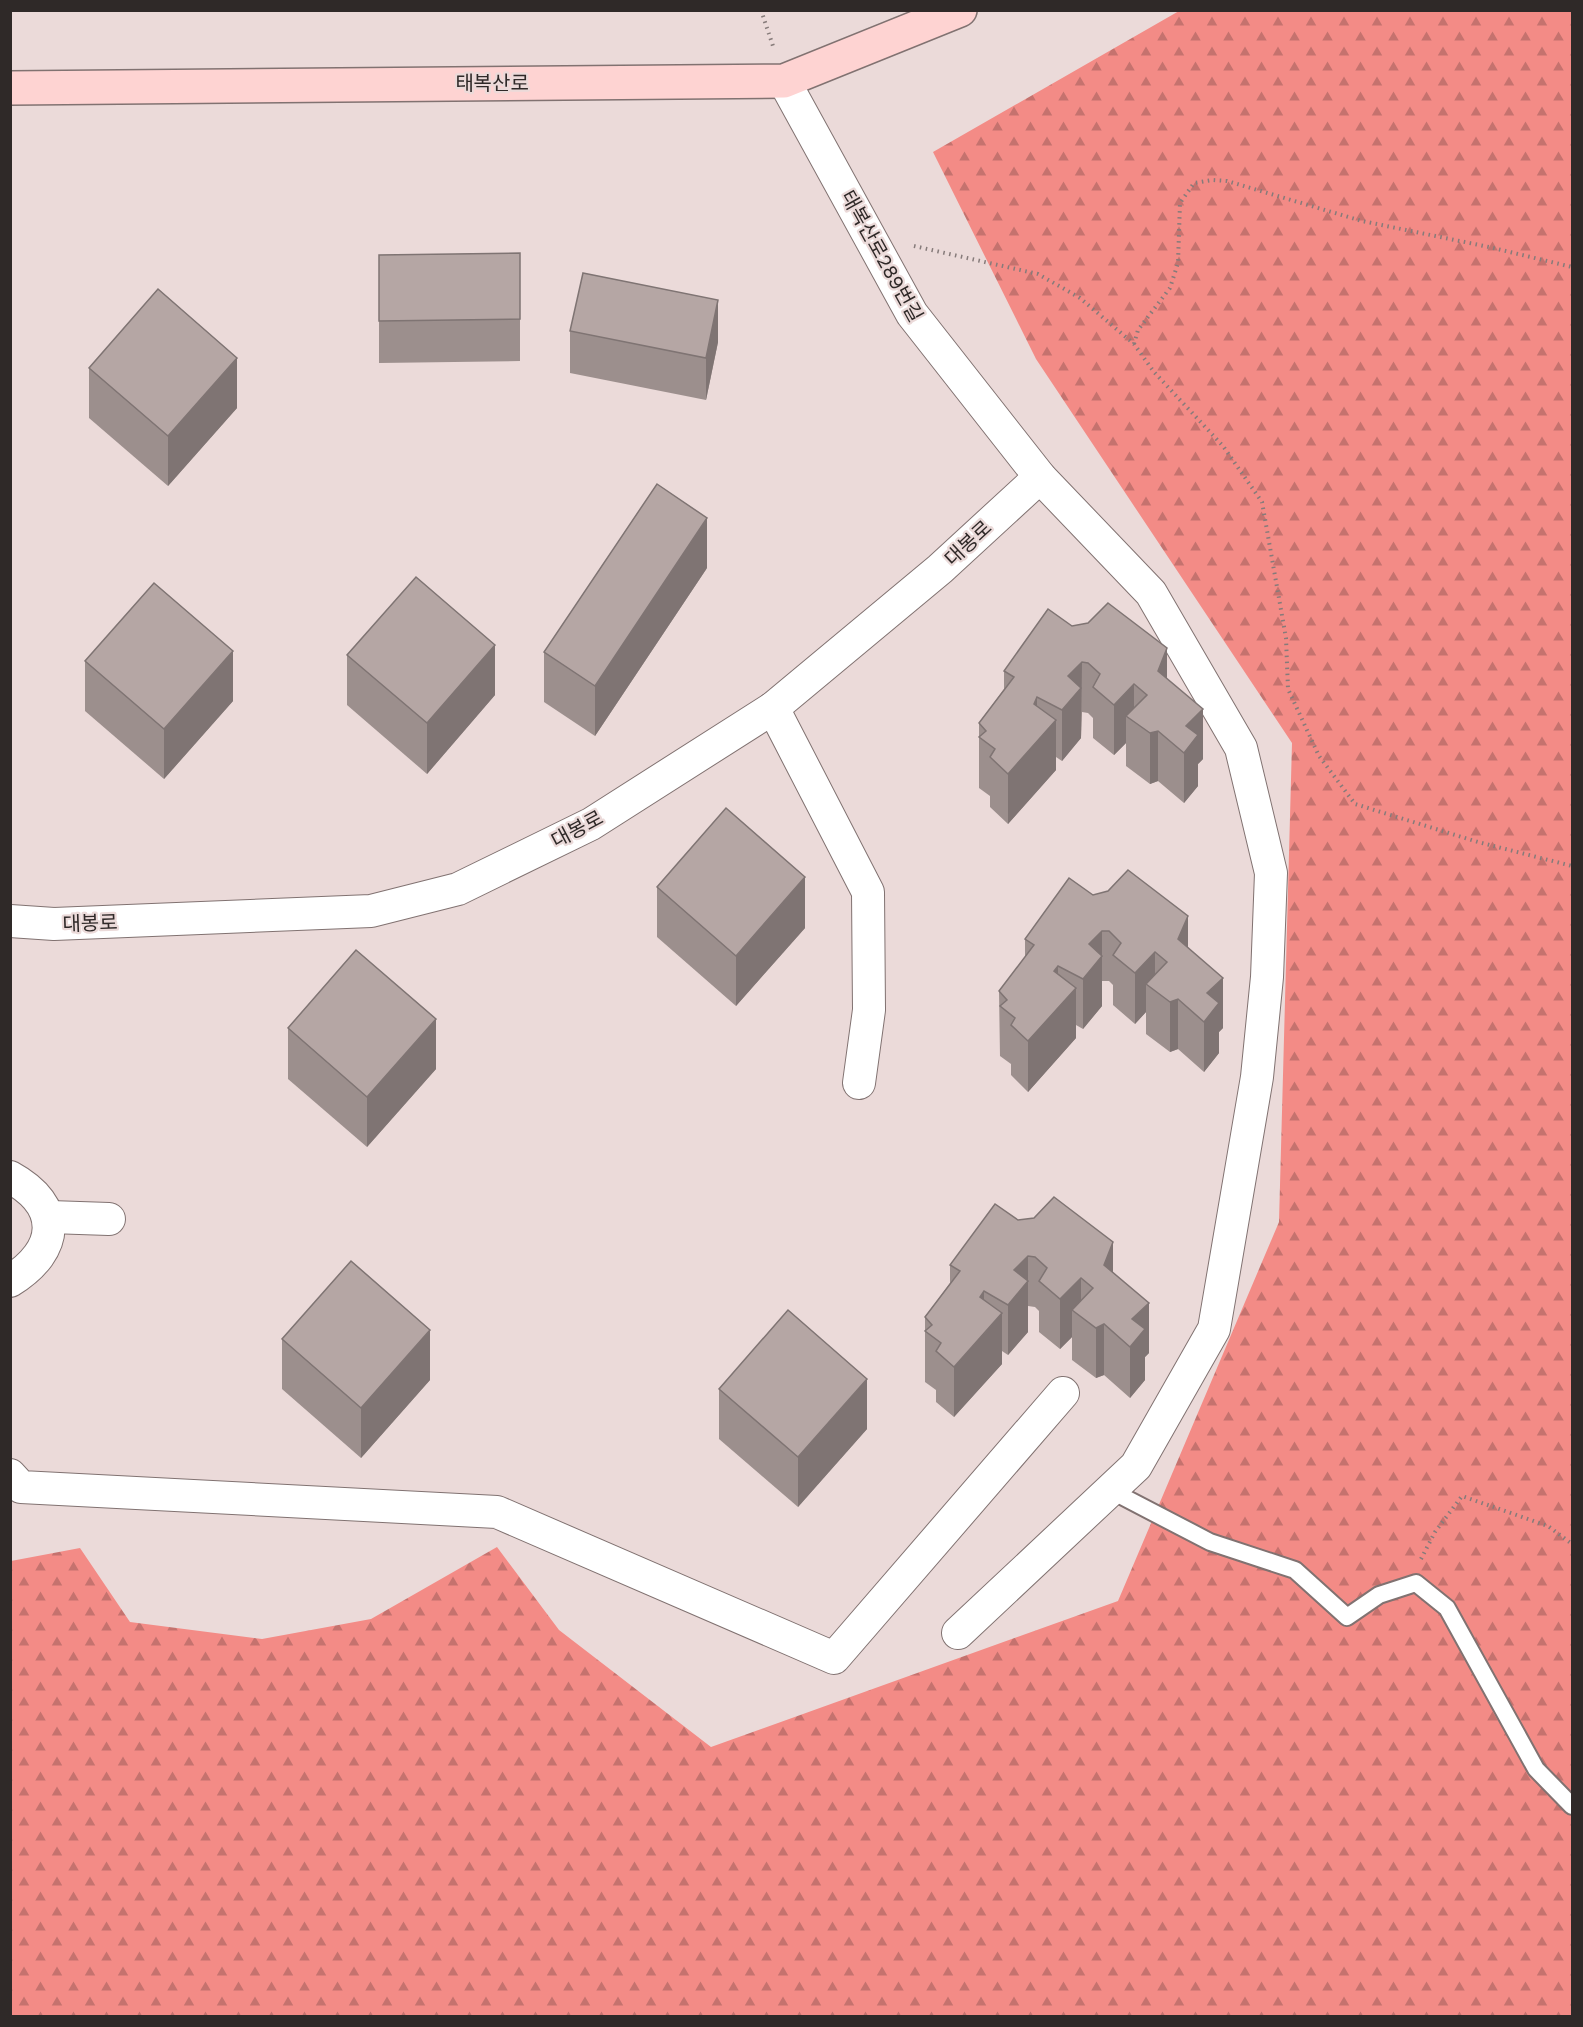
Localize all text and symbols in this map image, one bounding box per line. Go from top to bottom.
street label: 태복산로 [455,71,529,95]
street label: 태복산로289번길 [836,186,928,326]
street label: 대봉로 [940,515,996,571]
street label: 대봉로 [547,805,607,853]
street label: 대봉로 [62,910,118,936]

